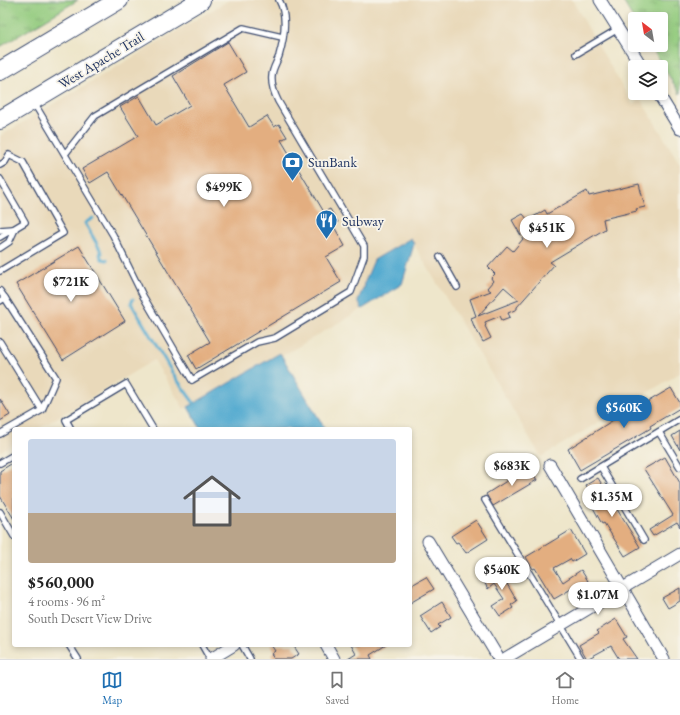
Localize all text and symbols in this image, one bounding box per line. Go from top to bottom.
north arrow [628,12,668,52]
map controls [628,12,668,100]
street label: West Apache Trail [55,27,148,93]
button: layers [628,60,668,100]
bank icon: SunBank [279,149,305,182]
place label: SunBank [308,153,357,171]
pin: $499K [196,174,252,208]
text: $499K [206,178,242,195]
restaurant icon: Subway [313,208,339,241]
place label: Subway [342,212,385,230]
pin: $451K [519,215,575,249]
text: $451K [529,219,565,236]
pin: $721K [43,269,99,303]
text: $721K [53,273,89,290]
pin: $560K [596,395,652,429]
text: $560K [606,399,642,416]
pin: $683K [484,453,540,487]
text: $683K [494,457,530,474]
icon: home [176,465,248,537]
pin: $1.35M [579,484,645,518]
text: $1.35M [591,488,633,505]
pin: $540K [474,557,530,591]
text: $540K [484,561,520,578]
text: $560,000 [28,571,94,593]
pin: $1.07M [565,582,631,616]
text: $1.07M [577,586,619,603]
text: 4 rooms · 96 m² [28,593,105,610]
text: South Desert View Drive [28,610,152,627]
tab: Map [101,669,123,707]
tab: Saved [326,669,349,707]
tab: Home [552,669,579,707]

